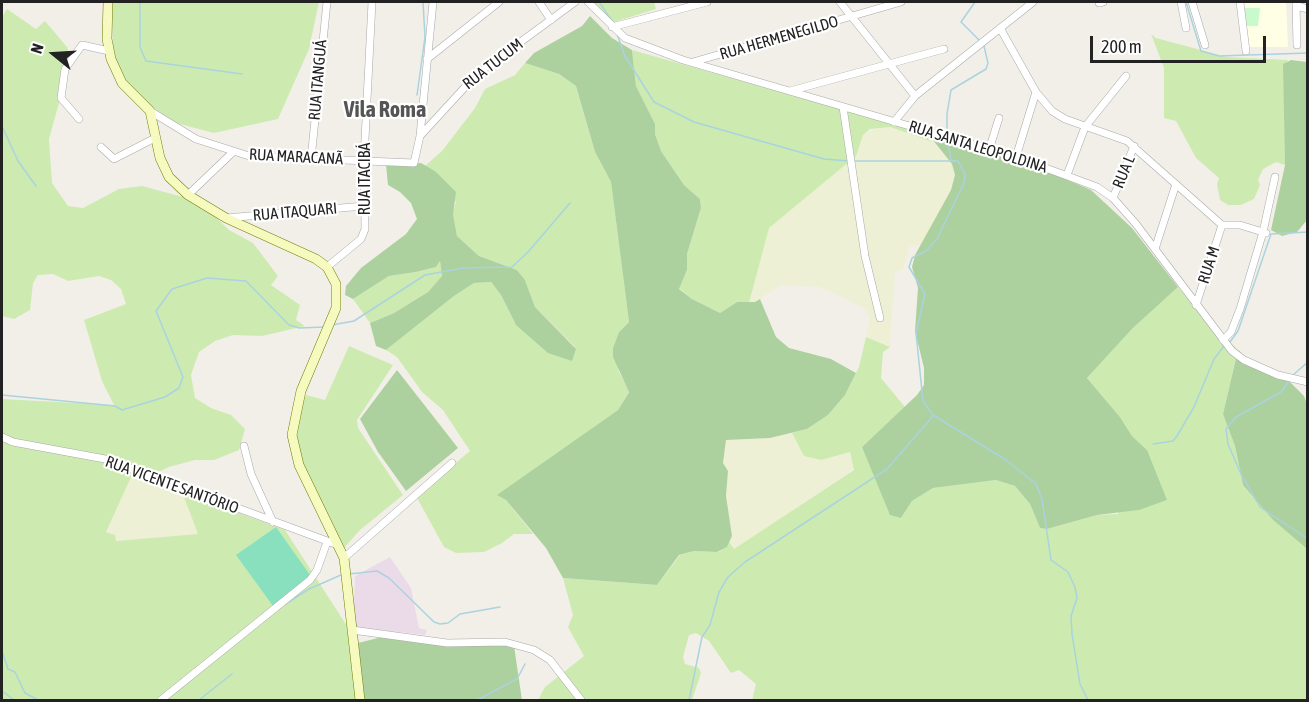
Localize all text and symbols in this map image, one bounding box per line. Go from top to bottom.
street label: RUA HERMENEGILDO [718,12,840,64]
north arrow [24,24,84,84]
scale bar [1093,24,1268,62]
street label: RUA TUCUM [459,34,527,94]
text: 200 m [1101,36,1142,57]
street label: RUA ITANGUÁ [305,39,331,121]
text: N [27,41,47,56]
district label: Vila Roma [344,97,426,123]
street label: RUA SANTA LEOPOLDINA [906,117,1050,177]
street label: RUA ITACIBÁ [355,143,375,215]
street label: RUA MARACANÃ [248,145,344,169]
street label: RUA L [1109,153,1139,191]
street label: RUA ITAQUARI [252,199,338,225]
street label: RUA M [1194,244,1224,286]
street label: RUA VICENTE SANTÓRIO [103,452,241,518]

